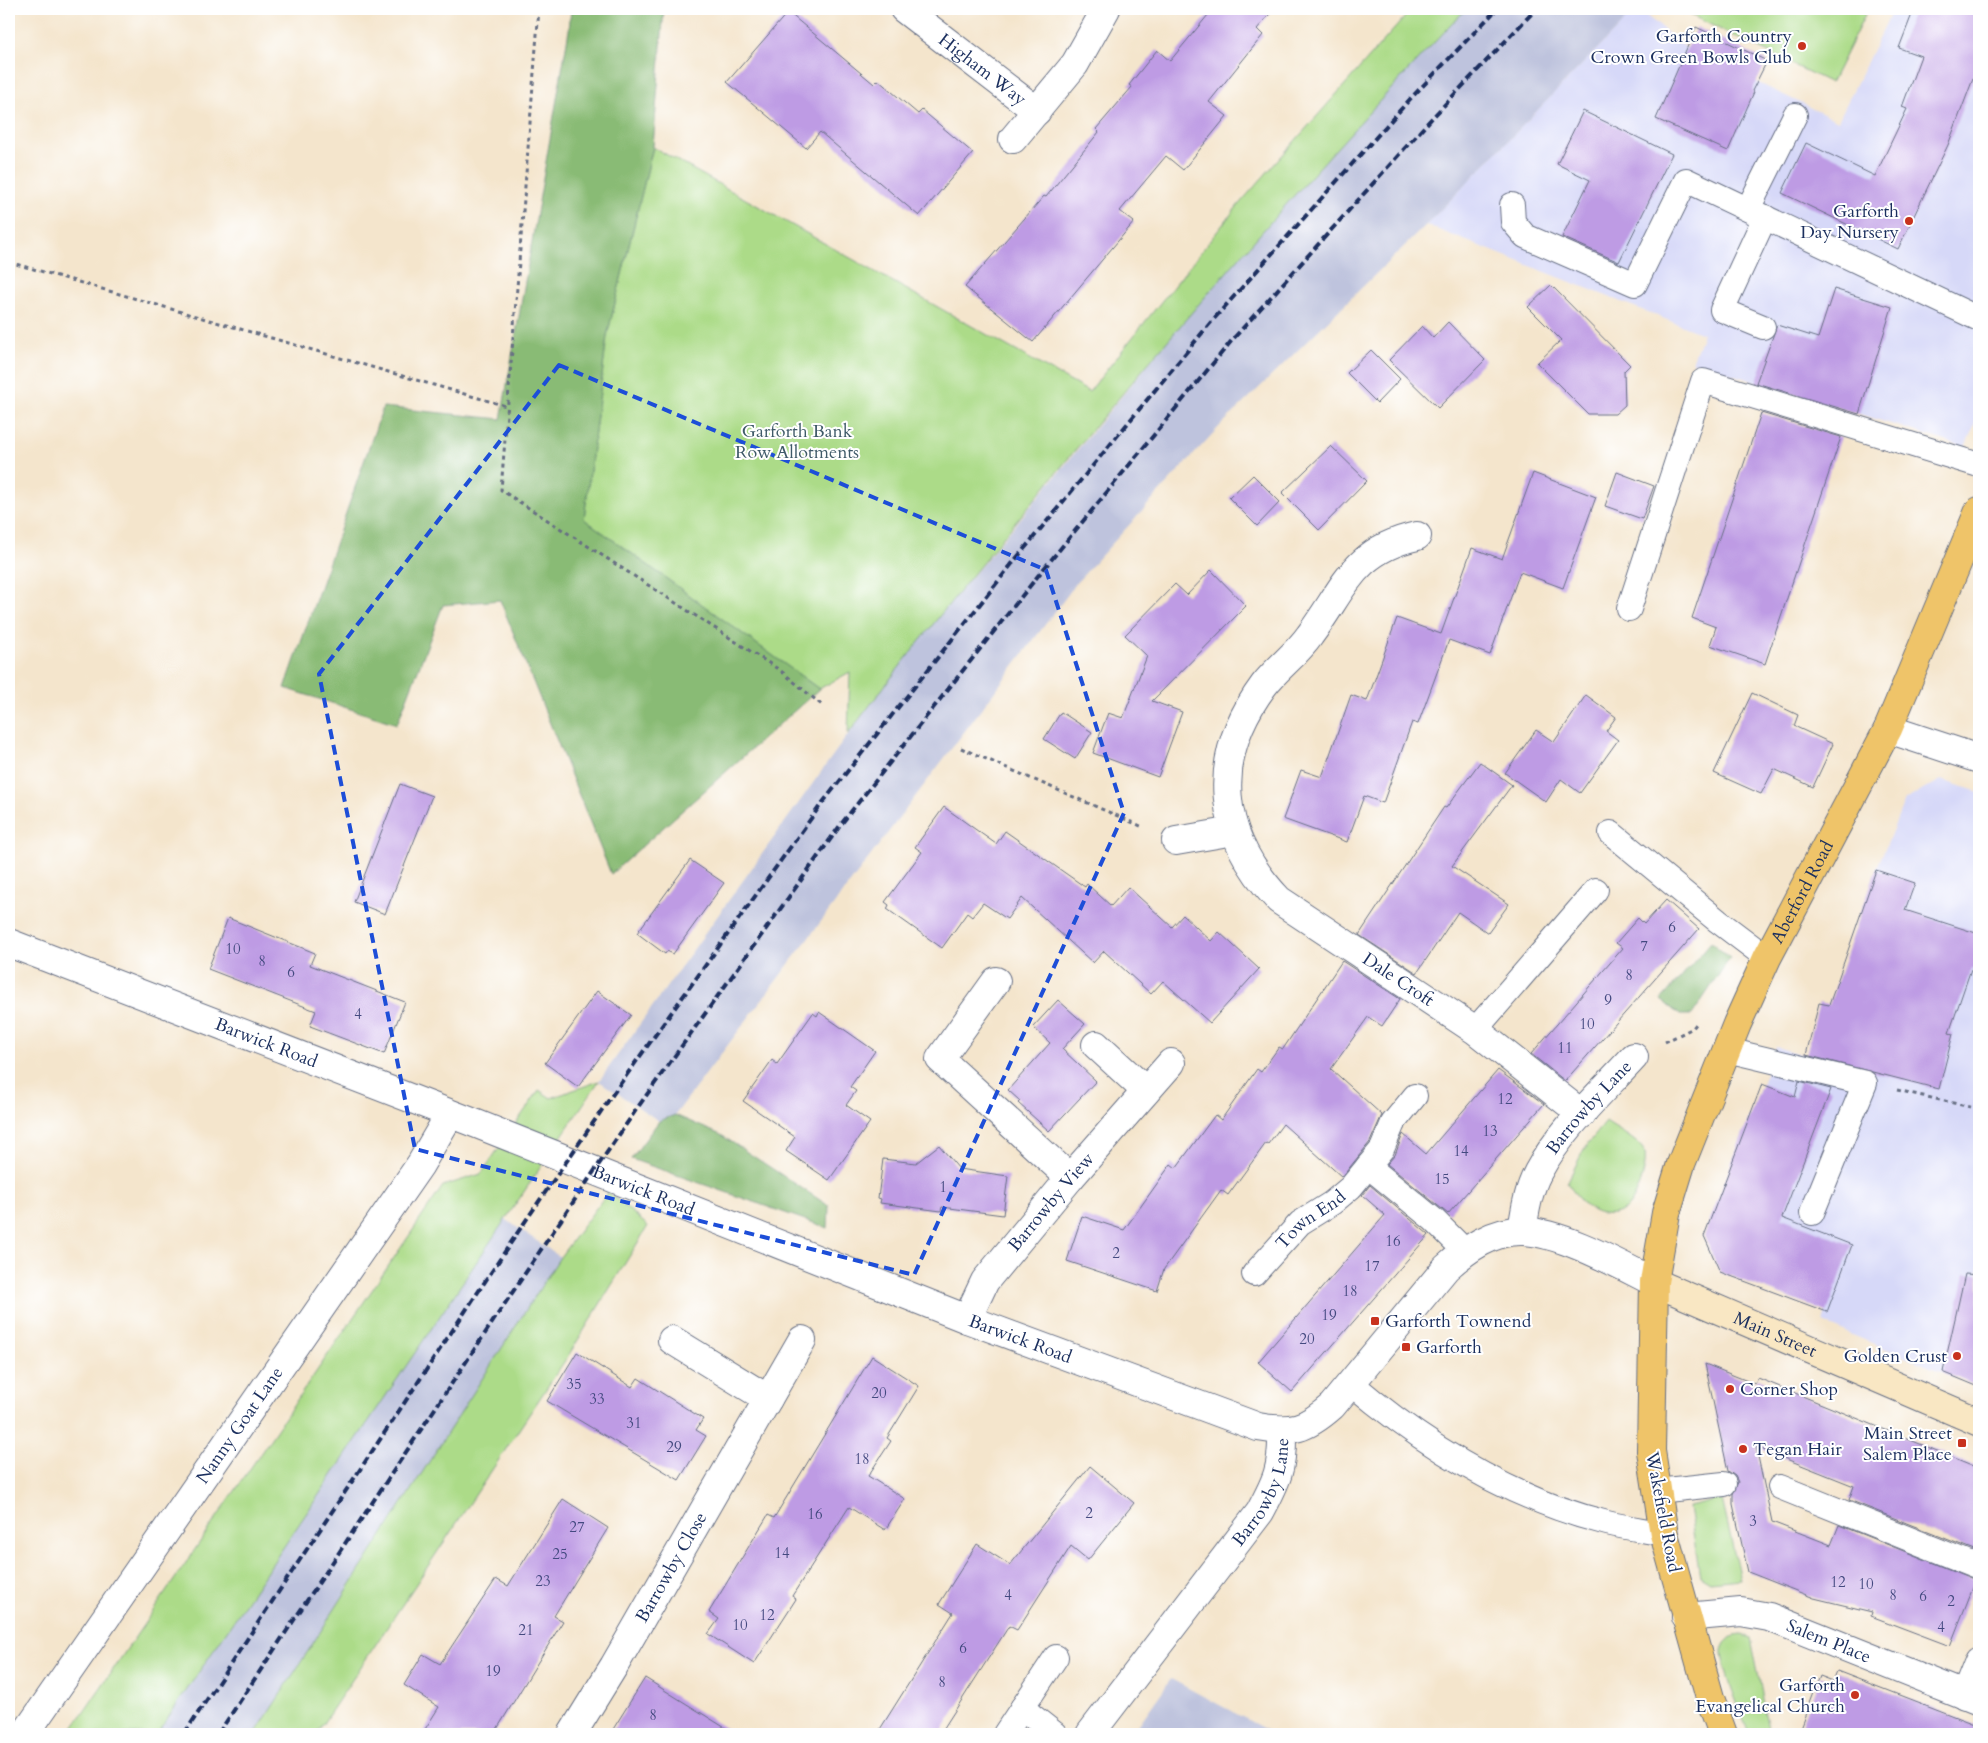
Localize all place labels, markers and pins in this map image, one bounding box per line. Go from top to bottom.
place label: Garforth Country Crown Green Bowls Club [1591,24,1792,70]
marker: Garforth Country Crown Green Bowls Club [1796,40,1808,52]
place label: Garforth Day Nursery [1800,199,1899,245]
marker: Garforth Day Nursery [1903,215,1915,227]
place label: Garforth Townend [1385,1309,1532,1334]
marker: Garforth Townend [1369,1315,1381,1327]
place label: Garforth [1416,1335,1482,1360]
marker: Garforth [1400,1341,1412,1353]
place label: Golden Crust [1844,1344,1947,1369]
marker: Golden Crust [1951,1350,1963,1362]
place label: Corner Shop [1740,1377,1838,1402]
marker: Corner Shop [1724,1383,1736,1395]
place label: Main Street Salem Place [1863,1421,1952,1467]
place label: Tegan Hair [1753,1437,1842,1462]
marker: Main Street Salem Place [1956,1437,1968,1449]
marker: Tegan Hair [1737,1443,1749,1455]
place label: Garforth Evangelical Church [1695,1673,1845,1719]
marker: Garforth Evangelical Church [1849,1689,1861,1701]

